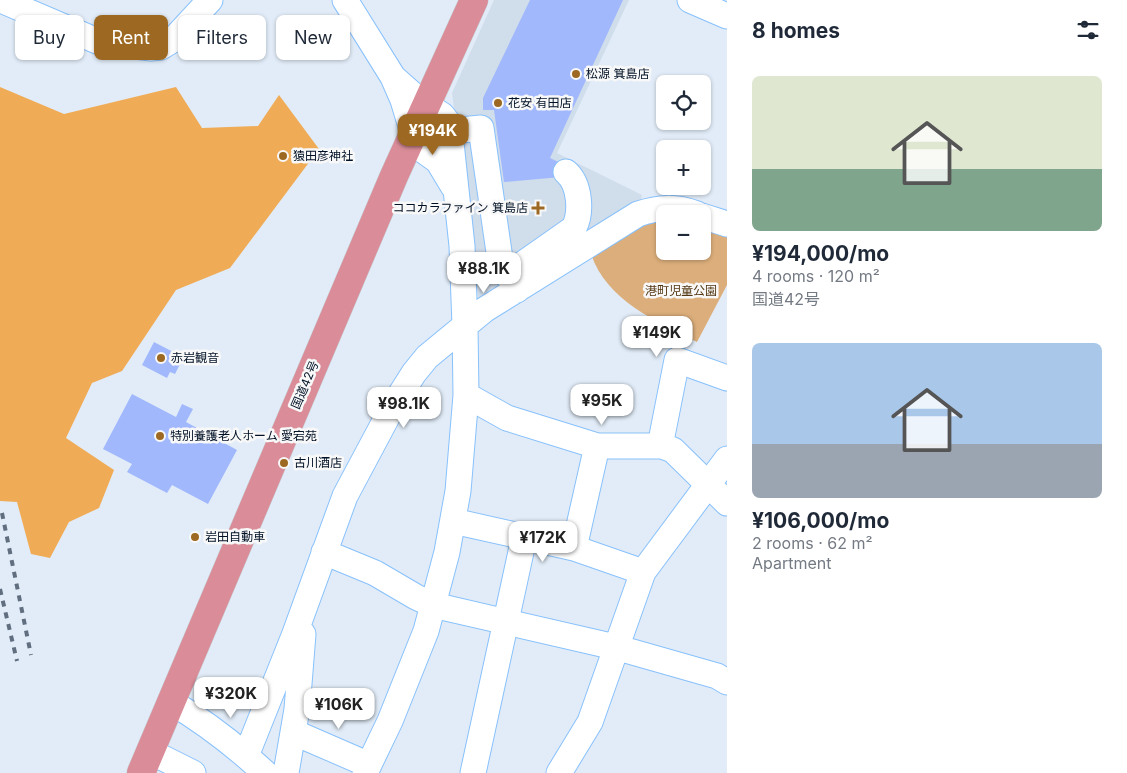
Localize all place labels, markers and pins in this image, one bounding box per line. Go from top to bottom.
place label: 松源 箕島店 [586,66,649,81]
marker: 松源 箕島店 [570,68,582,80]
place label: 花安 有田店 [508,95,571,110]
marker: 花安 有田店 [492,97,504,109]
pin: ¥194K [398,114,468,156]
place label: 猿田彦神社 [293,148,353,163]
marker: 猿田彦神社 [277,150,289,162]
place label: ココカラファイン 箕島店 [393,200,528,215]
marker: ココカラファイン 箕島店 [532,202,544,214]
pin: ¥88.1K [443,252,525,294]
pin: ¥149K [622,316,692,358]
place label: 赤岩観音 [171,350,219,365]
marker: 赤岩観音 [155,352,167,364]
pin: ¥95K [572,384,632,426]
pin: ¥98.1K [363,386,445,429]
place label: 特別養護老人ホーム 愛宕苑 [170,428,317,443]
marker: 特別養護老人ホーム 愛宕苑 [154,430,166,442]
place label: 古川酒店 [294,455,342,470]
marker: 古川酒店 [278,457,290,469]
pin: ¥172K [508,520,578,563]
place label: 岩田自動車 [205,529,265,544]
marker: 岩田自動車 [189,531,201,543]
pin: ¥320K [196,676,266,719]
pin: ¥106K [304,688,374,730]

